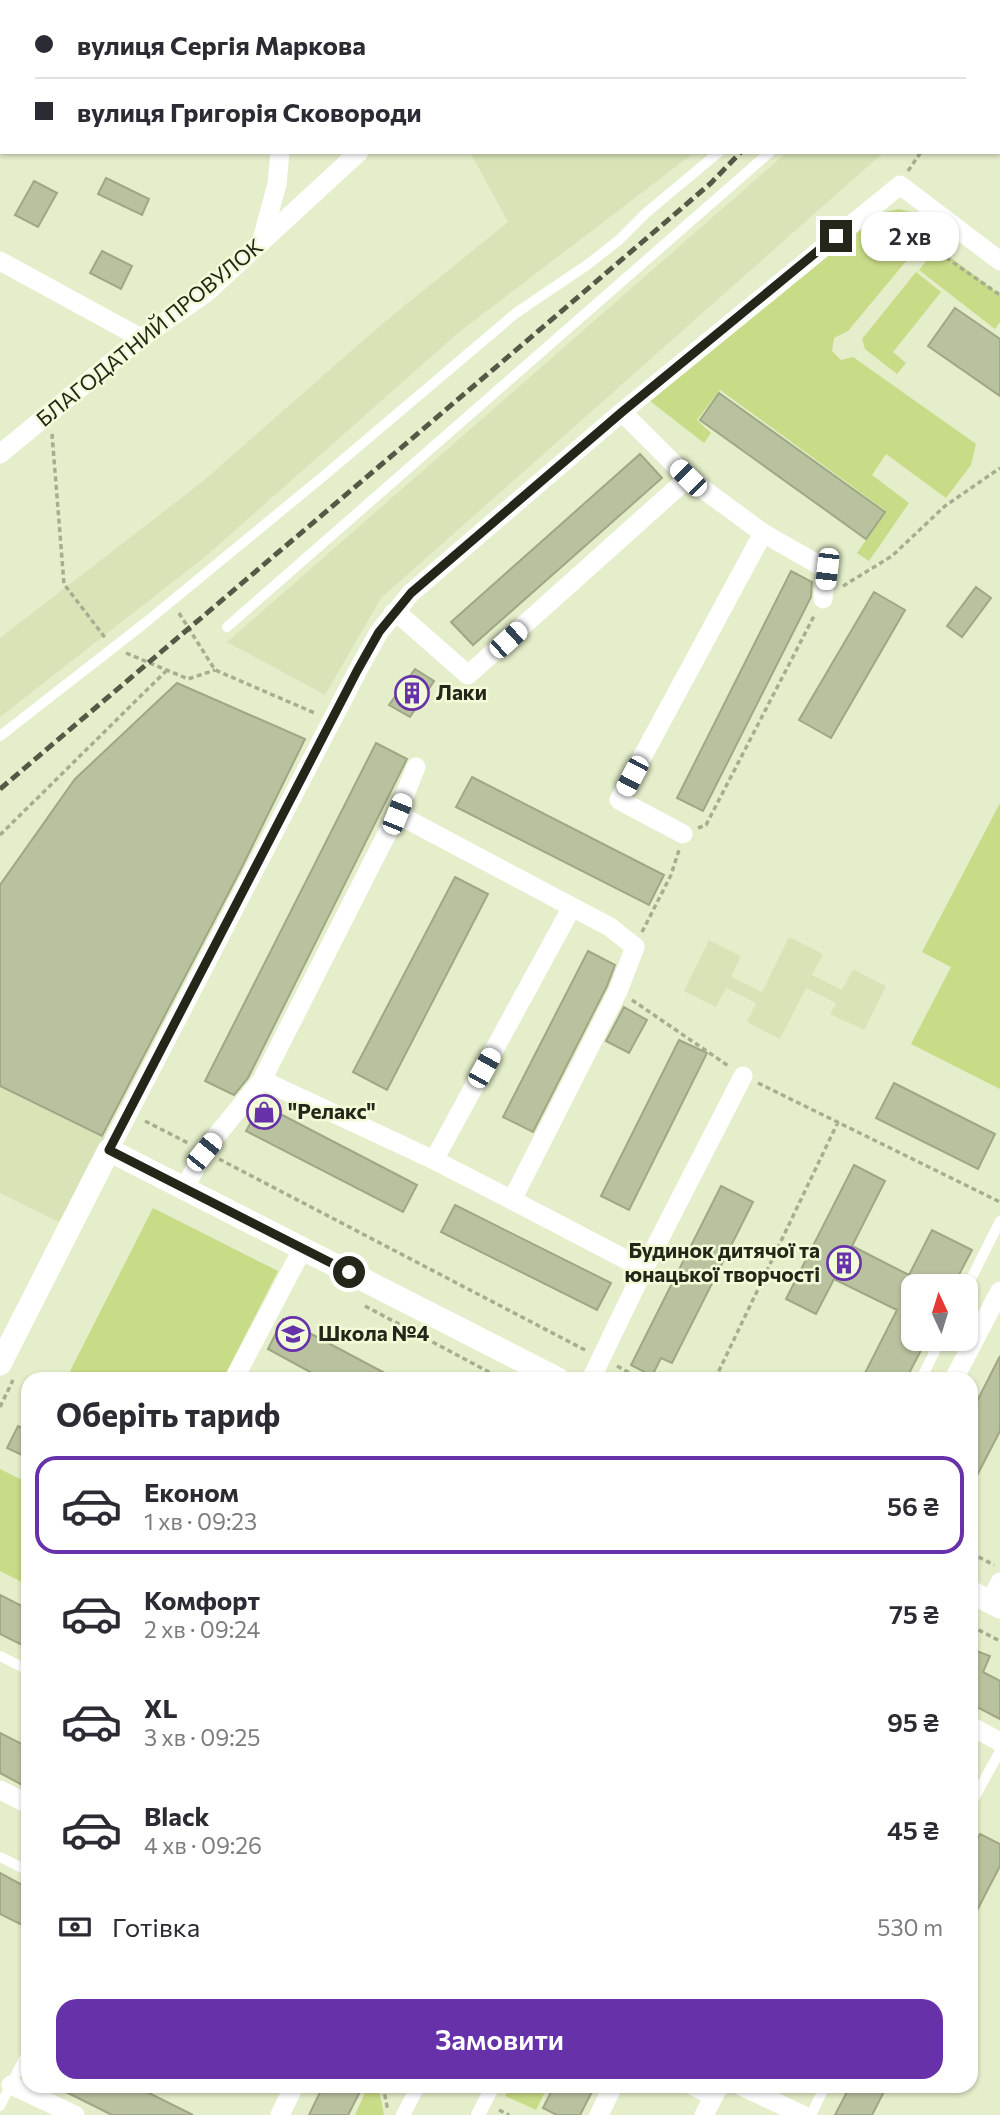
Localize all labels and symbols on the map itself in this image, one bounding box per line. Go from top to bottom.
callout: 2 хв [860,212,959,260]
route end [820,220,852,252]
street label: БЛАГОДАТНИЙ ПРОВУЛОК [31,233,267,431]
car [666,456,711,500]
car [815,547,840,591]
car [486,618,531,662]
building icon: Лаки [393,674,431,712]
place label: Лаки [436,679,487,704]
car [613,753,652,799]
car [380,791,415,837]
car [465,1045,504,1091]
shop icon: "Релакс" [245,1093,283,1131]
place label: "Релакс" [288,1098,376,1123]
car [183,1129,226,1175]
place label: Будинок дитячої та юнацької творчості [625,1237,820,1286]
building icon: Будинок дитячої та юнацької творчості [825,1244,863,1282]
route start [333,1256,365,1288]
north arrow [901,1274,978,1351]
school or university icon: Школа №4 [274,1315,312,1353]
place label: Школа №4 [318,1320,429,1345]

